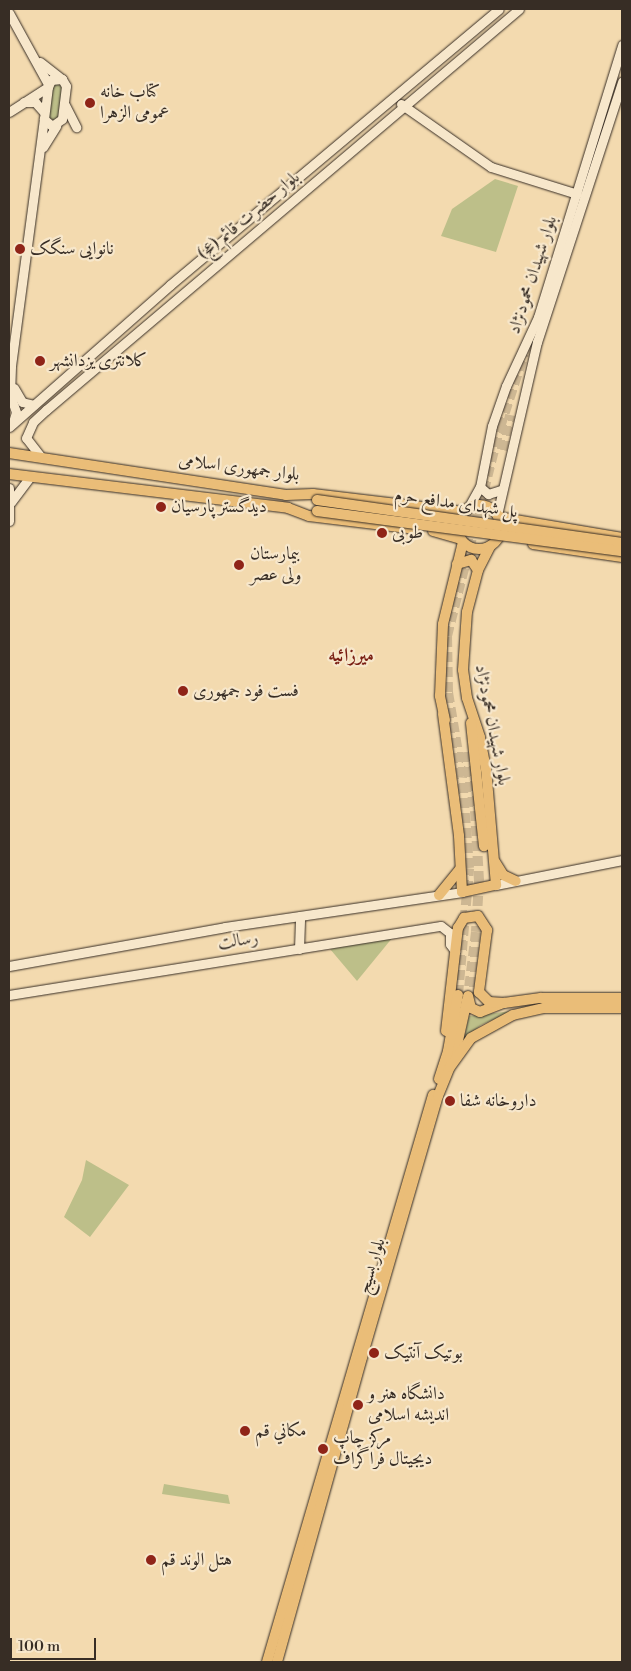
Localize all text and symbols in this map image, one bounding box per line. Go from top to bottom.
place label: کتاب خانه عمومی الزهرا [100,82,169,125]
marker: کتاب خانه عمومی الزهرا [84,97,96,109]
street label: بلوار حضرت قائم (عج) [193,167,305,265]
street label: بلوار شهیدان محمودنژاد [504,213,562,337]
place label: نانوایی سنگک [30,238,114,260]
marker: نانوایی سنگک [14,243,26,255]
place label: کلانتری یزدانشهر [50,350,147,372]
marker: کلانتری یزدانشهر [34,355,46,367]
street label: بلوار جمهوری اسلامی [177,450,301,486]
street label: پل شهدای مدافع حرم [393,485,519,523]
place label: دیدگستر پارسیان [171,496,267,518]
marker: دیدگستر پارسیان [155,501,167,513]
place label: طوبی [392,522,423,544]
marker: طوبی [376,527,388,539]
place label: بیمارستان ولی عصر [250,544,302,586]
marker: بیمارستان ولی عصر [232,558,246,572]
district label: میرزائیه [328,645,374,667]
street label: بلوار شهیدان محمودنژاد [470,663,514,787]
place label: فست فود جمهوری [193,680,299,702]
marker: فست فود جمهوری [177,685,189,697]
street label: رسالت [216,927,260,955]
place label: داروخانه شفا [460,1090,537,1112]
marker: داروخانه شفا [444,1095,456,1107]
street label: بلوار بسیج [353,1235,391,1297]
place label: بوتیک آنتیک [384,1342,463,1364]
marker: بوتیک آنتیک [368,1347,380,1359]
place label: دانشگاه هنر و اندیشه اسلامی [368,1384,449,1426]
marker: دانشگاه هنر و اندیشه اسلامی [352,1399,364,1411]
place label: مكاني قم [255,1420,307,1442]
marker: مكاني قم [239,1425,251,1437]
place label: مرکز چاپ دیجیتال فراگراف [333,1428,432,1470]
marker: مرکز چاپ دیجیتال فراگراف [317,1443,329,1455]
place label: هتل الوند قم [161,1549,232,1571]
marker: هتل الوند قم [145,1554,157,1566]
scale bar [12,1628,99,1660]
text: 100 m [18,1637,60,1656]

